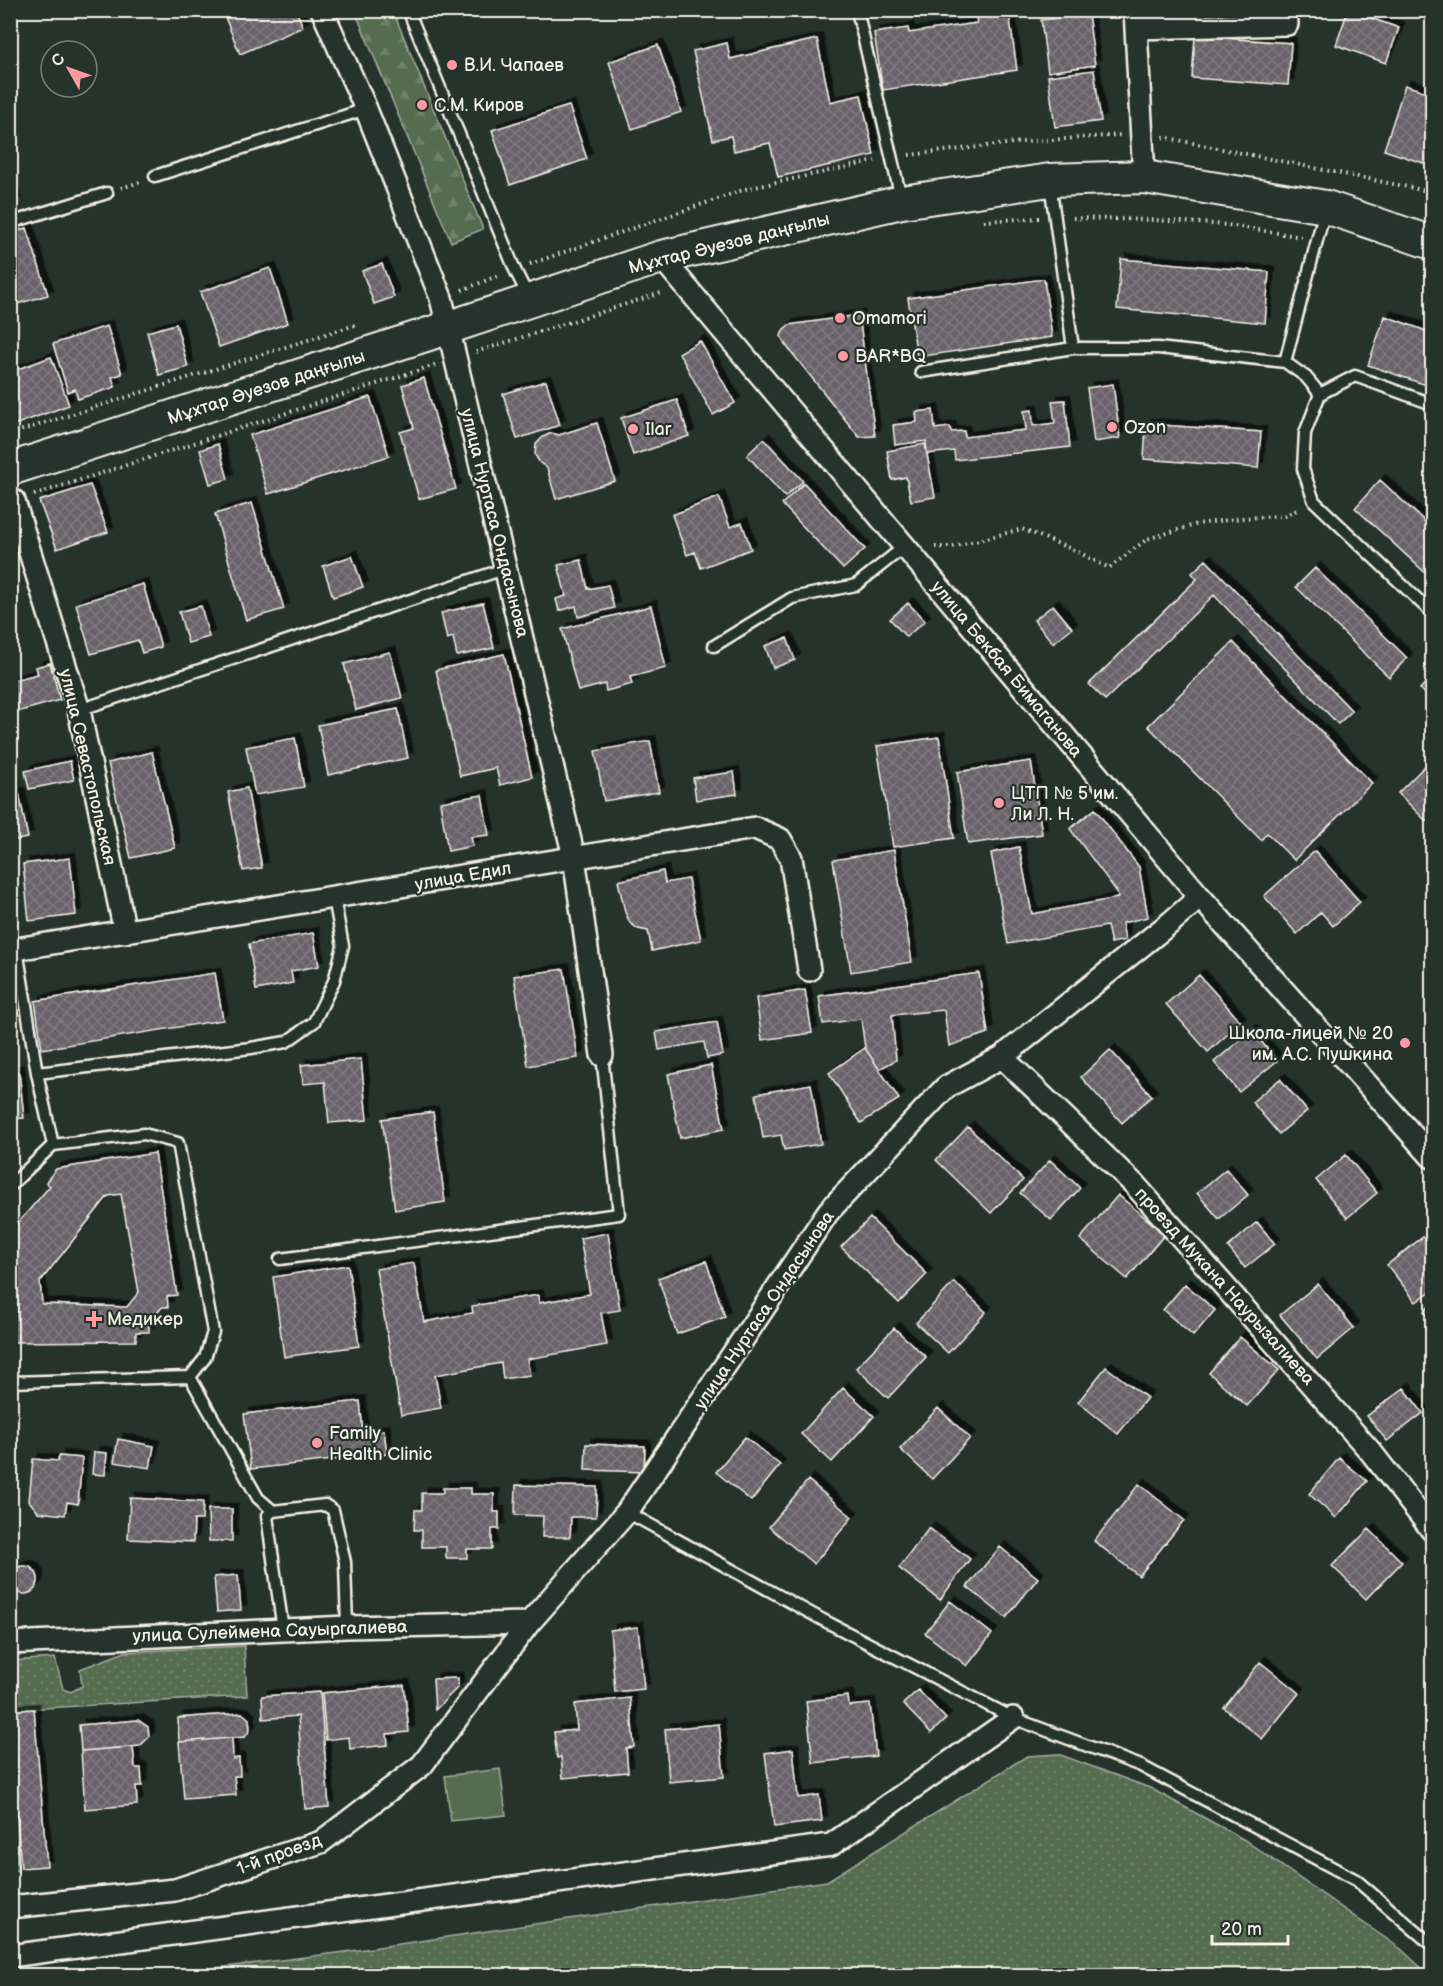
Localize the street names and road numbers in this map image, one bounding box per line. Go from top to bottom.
street label: Мұхтар Әуезов даңғылы [626,208,832,279]
street label: Мұхтар Әуезов даңғылы [165,346,368,429]
street label: улица Нуртаса Ондасынова [456,406,533,640]
street label: улица Бекбая Бимаганова [927,577,1087,762]
street label: улица Севастопольская [55,667,120,867]
street label: улица Едил [413,858,513,895]
street label: проезд Мукана Наурызалиева [1130,1183,1319,1390]
street label: улица Нуртаса Ондасынова [690,1207,839,1414]
street label: улица Сулеймена Сауыргалиева [132,1616,408,1647]
street label: 1-й проезд [234,1829,324,1879]

